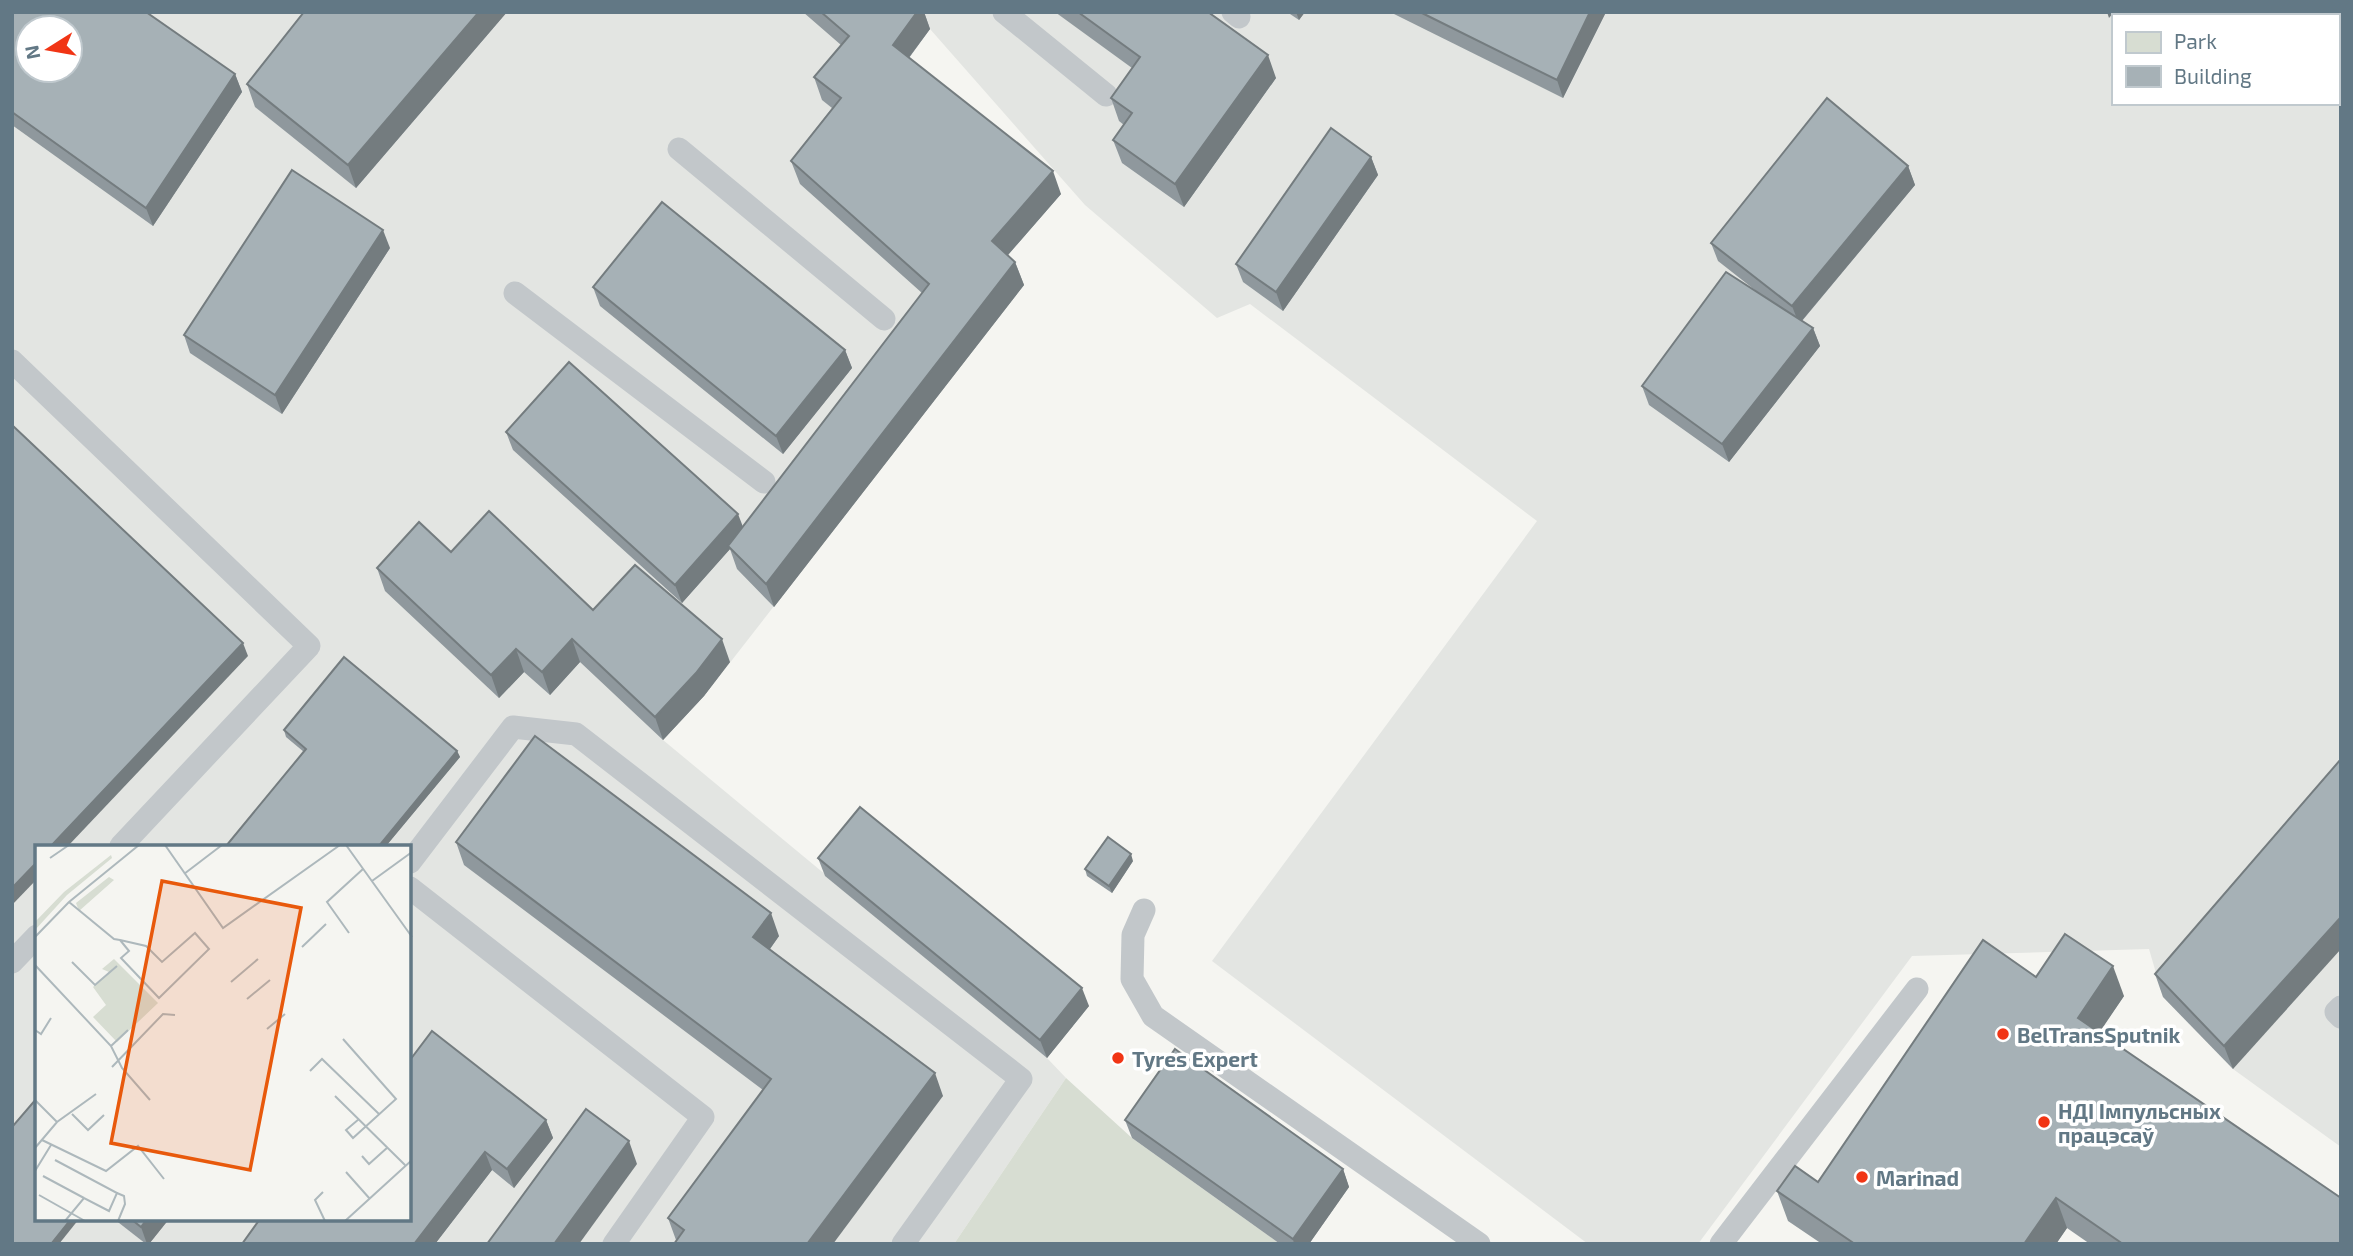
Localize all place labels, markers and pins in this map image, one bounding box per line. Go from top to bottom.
place label: BelTransSputnik [2017,1022,2181,1047]
marker: BelTransSputnik [1995,1026,2011,1042]
place label: Tyres Expert [1132,1046,1258,1072]
marker: Tyres Expert [1110,1050,1126,1066]
place label: НДІ Імпульсных працэсаў [2058,1098,2221,1147]
marker: НДІ Імпульсных працэсаў [2036,1114,2052,1130]
place label: Marinad [1876,1165,1959,1190]
marker: Marinad [1854,1169,1870,1185]

